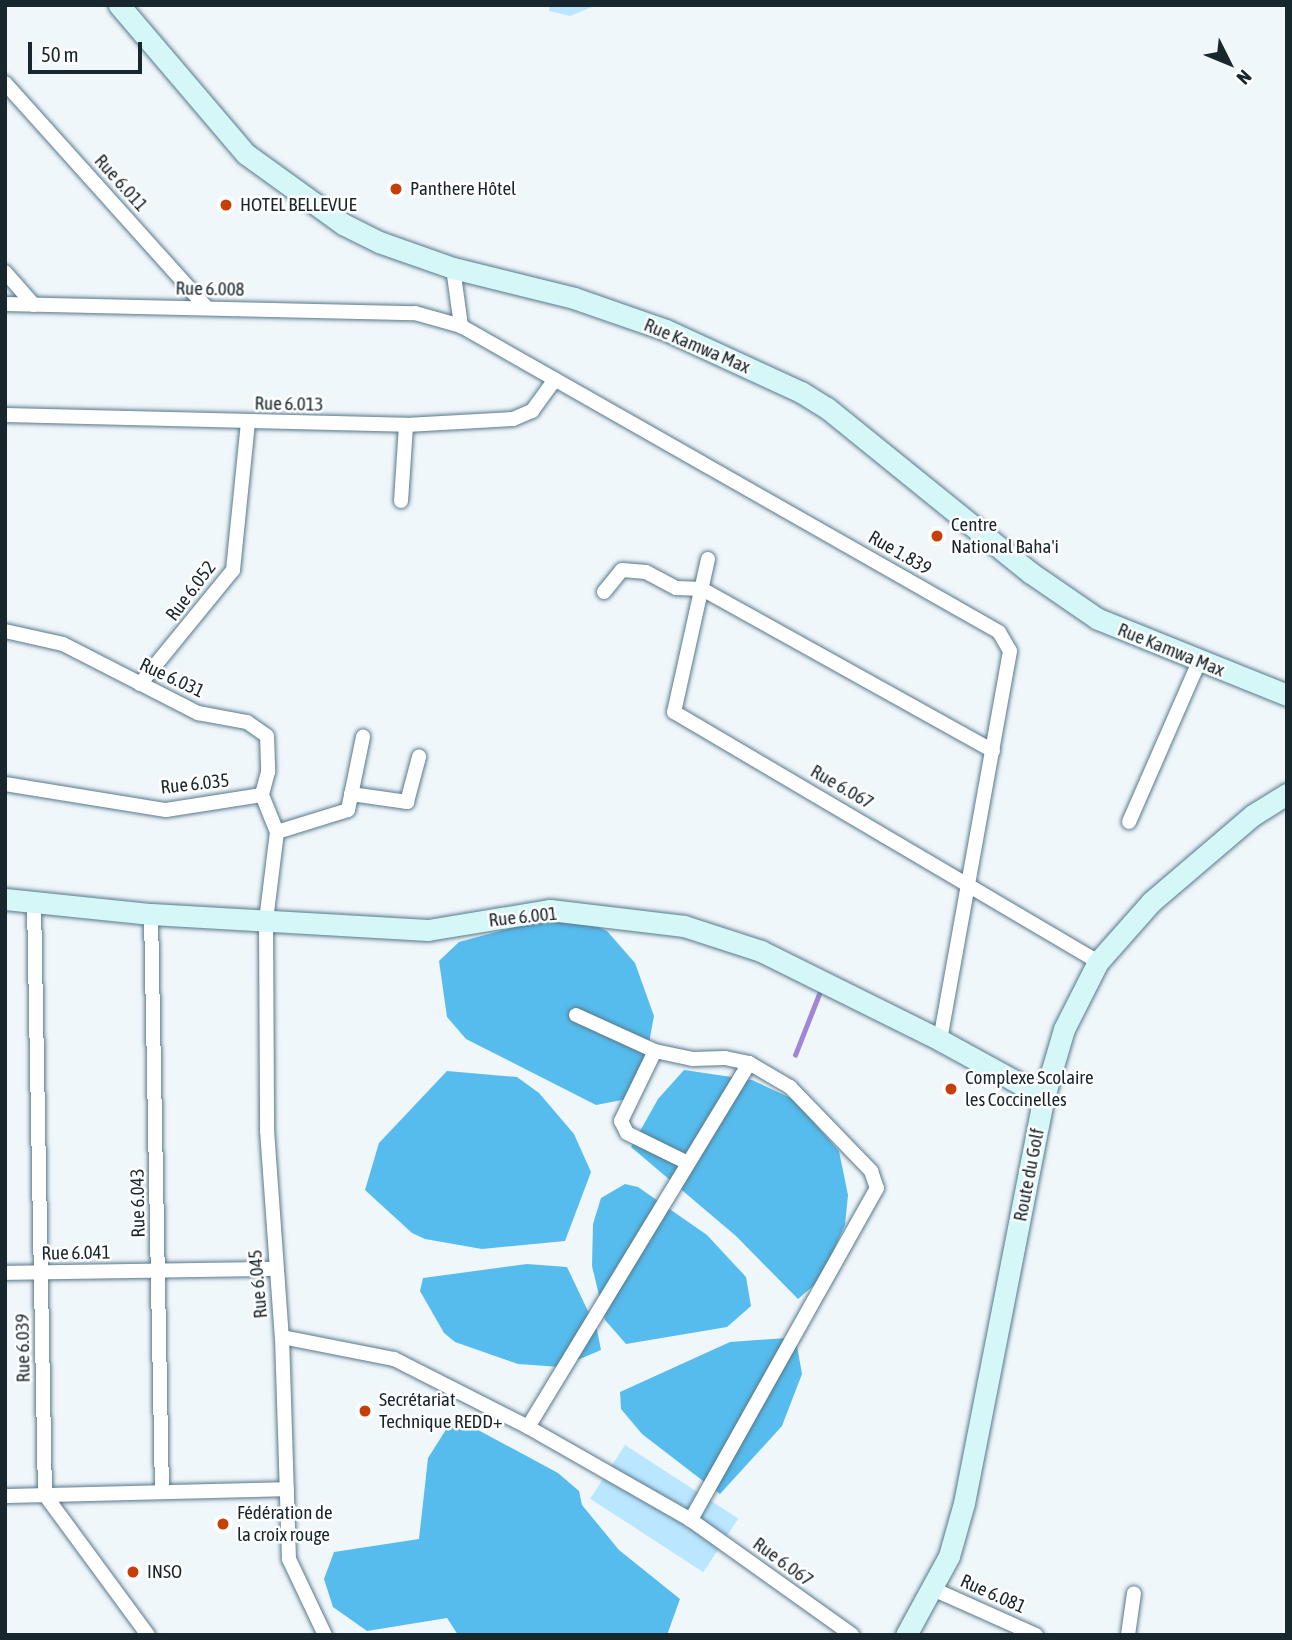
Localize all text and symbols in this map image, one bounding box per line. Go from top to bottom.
scale bar [32,28,145,72]
north arrow [1194,28,1264,98]
text: 50 m [41,42,79,66]
text: N [1232,66,1256,89]
street label: Rue 6.011 [89,150,153,216]
place label: Panthere Hôtel [410,178,516,200]
marker: Panthere Hôtel [388,181,404,197]
place label: HOTEL BELLEVUE [240,194,357,216]
marker: HOTEL BELLEVUE [218,197,234,213]
street label: Rue 6.008 [175,277,245,301]
street label: Rue Kamwa Max [640,313,754,379]
street label: Rue 6.013 [254,392,324,416]
place label: Centre National Baha'i [951,514,1059,558]
street label: Rue 1.839 [864,526,936,580]
marker: Centre National Baha'i [929,528,945,544]
street label: Rue 6.052 [161,557,221,625]
street label: Rue Kamwa Max [1114,618,1228,682]
street label: Rue 6.031 [136,653,208,703]
street label: Rue 6.067 [806,760,878,814]
street label: Rue 6.035 [159,769,231,799]
street label: Rue 6.001 [487,902,559,932]
place label: Complexe Scolaire les Coccinelles [965,1067,1094,1111]
marker: Complexe Scolaire les Coccinelles [943,1081,959,1097]
street label: Route du Golf [1009,1127,1049,1223]
street label: Rue 6.043 [126,1168,150,1238]
street label: Rue 6.041 [41,1241,111,1265]
street label: Rue 6.045 [244,1249,272,1319]
street label: Rue 6.039 [11,1313,35,1383]
place label: Secrétariat Technique REDD+ [379,1389,503,1433]
marker: Secrétariat Technique REDD+ [357,1403,373,1419]
place label: Fédération de la croix rouge [237,1502,333,1546]
marker: Fédération de la croix rouge [215,1516,231,1532]
street label: Rue 6.067 [748,1532,818,1592]
place label: INSO [147,1561,182,1583]
marker: INSO [125,1564,141,1580]
street label: Rue 6.081 [957,1570,1029,1618]

